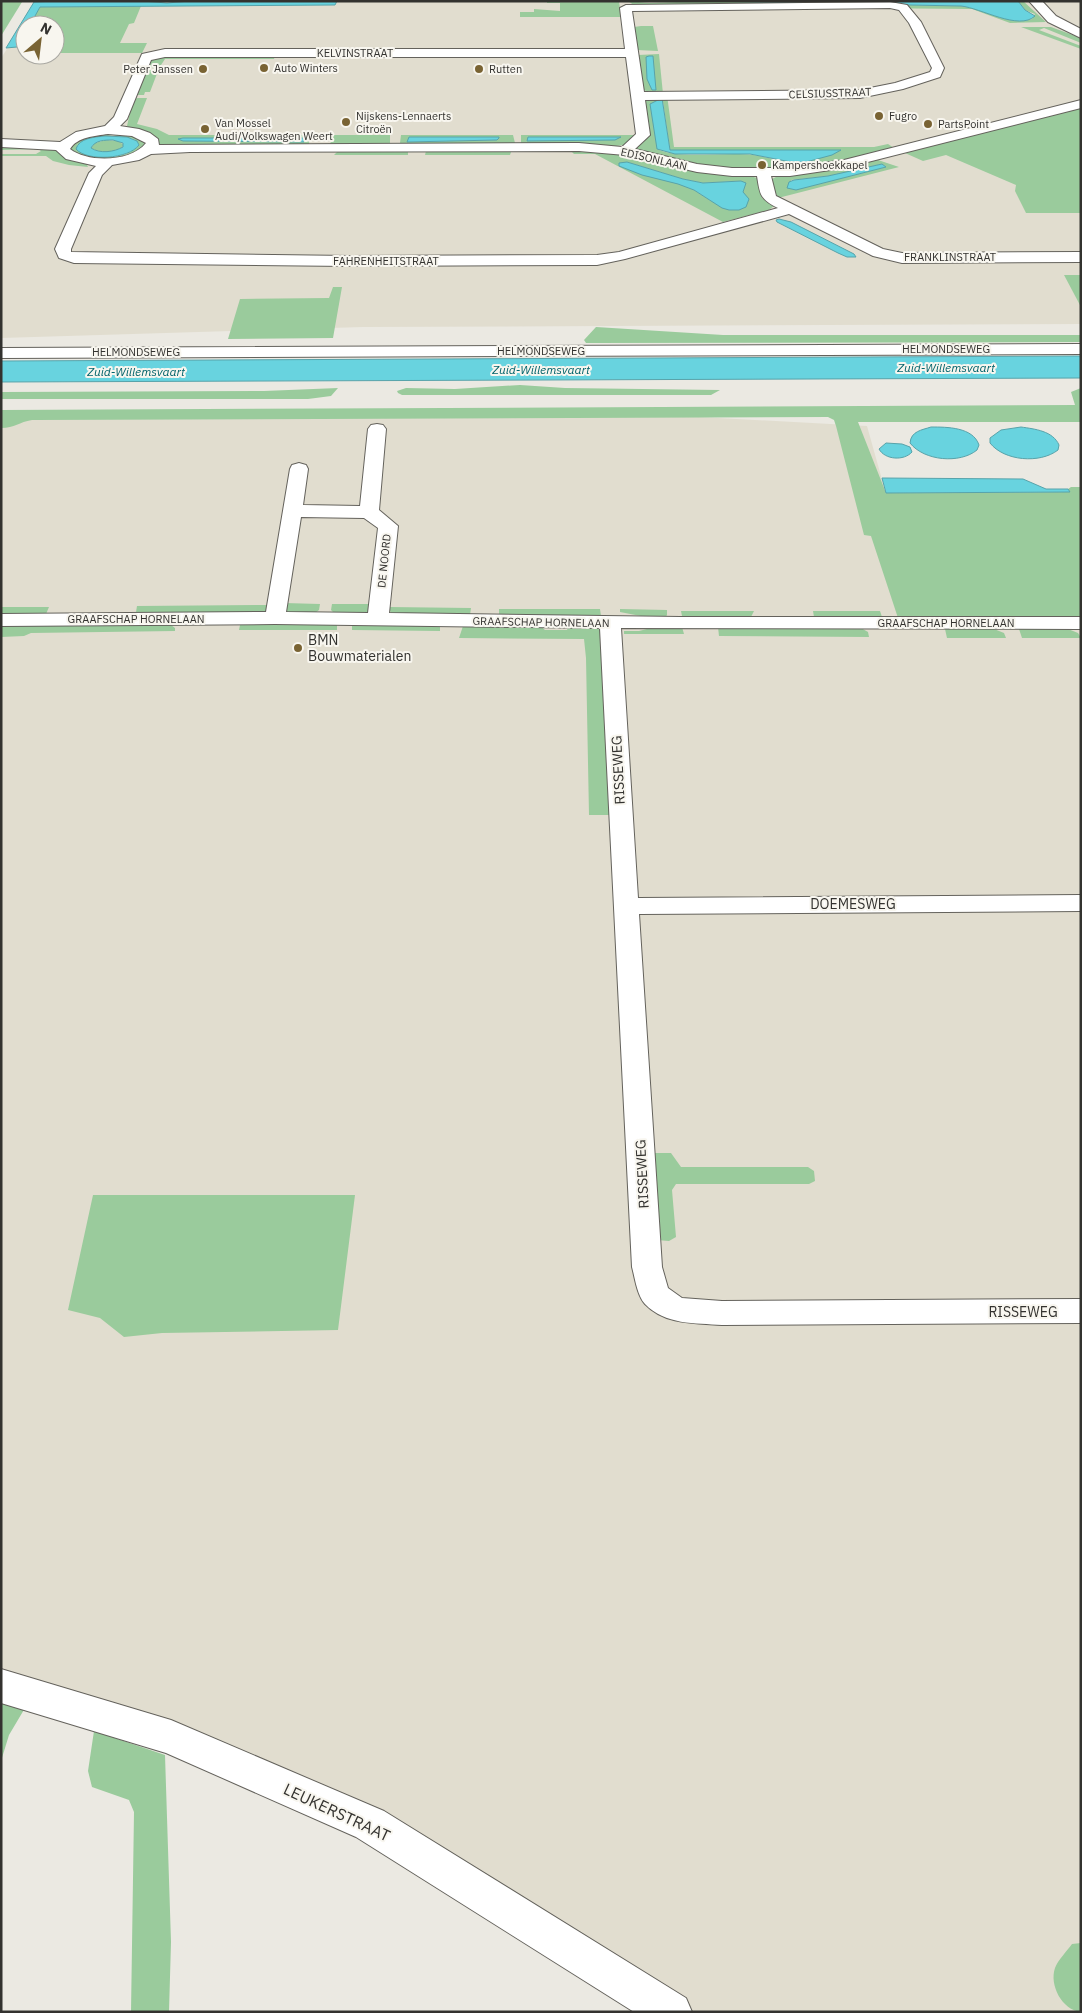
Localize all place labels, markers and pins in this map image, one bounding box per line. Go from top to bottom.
place label: Auto Winters [274,61,338,75]
place label: Peter Janssen [123,62,193,76]
marker: Auto Winters [258,62,270,74]
place label: Rutten [489,62,522,76]
marker: Peter Janssen [197,63,209,75]
marker: Rutten [473,63,485,75]
place label: Nijskens-Lennaerts Citroën [356,109,451,136]
place label: Fugro [889,109,917,123]
marker: Fugro [873,110,885,122]
place label: Van Mossel Audi/Volkswagen Weert [215,116,333,143]
marker: Nijskens-Lennaerts Citroën [340,116,352,128]
place label: PartsPoint [938,117,989,131]
marker: PartsPoint [922,118,934,130]
marker: Van Mossel Audi/Volkswagen Weert [199,123,211,135]
place label: Kampershoekkapel [772,158,867,172]
marker: Kampershoekkapel [756,159,768,171]
place label: BMN Bouwmaterialen [308,631,412,665]
marker: BMN Bouwmaterialen [292,642,304,654]

